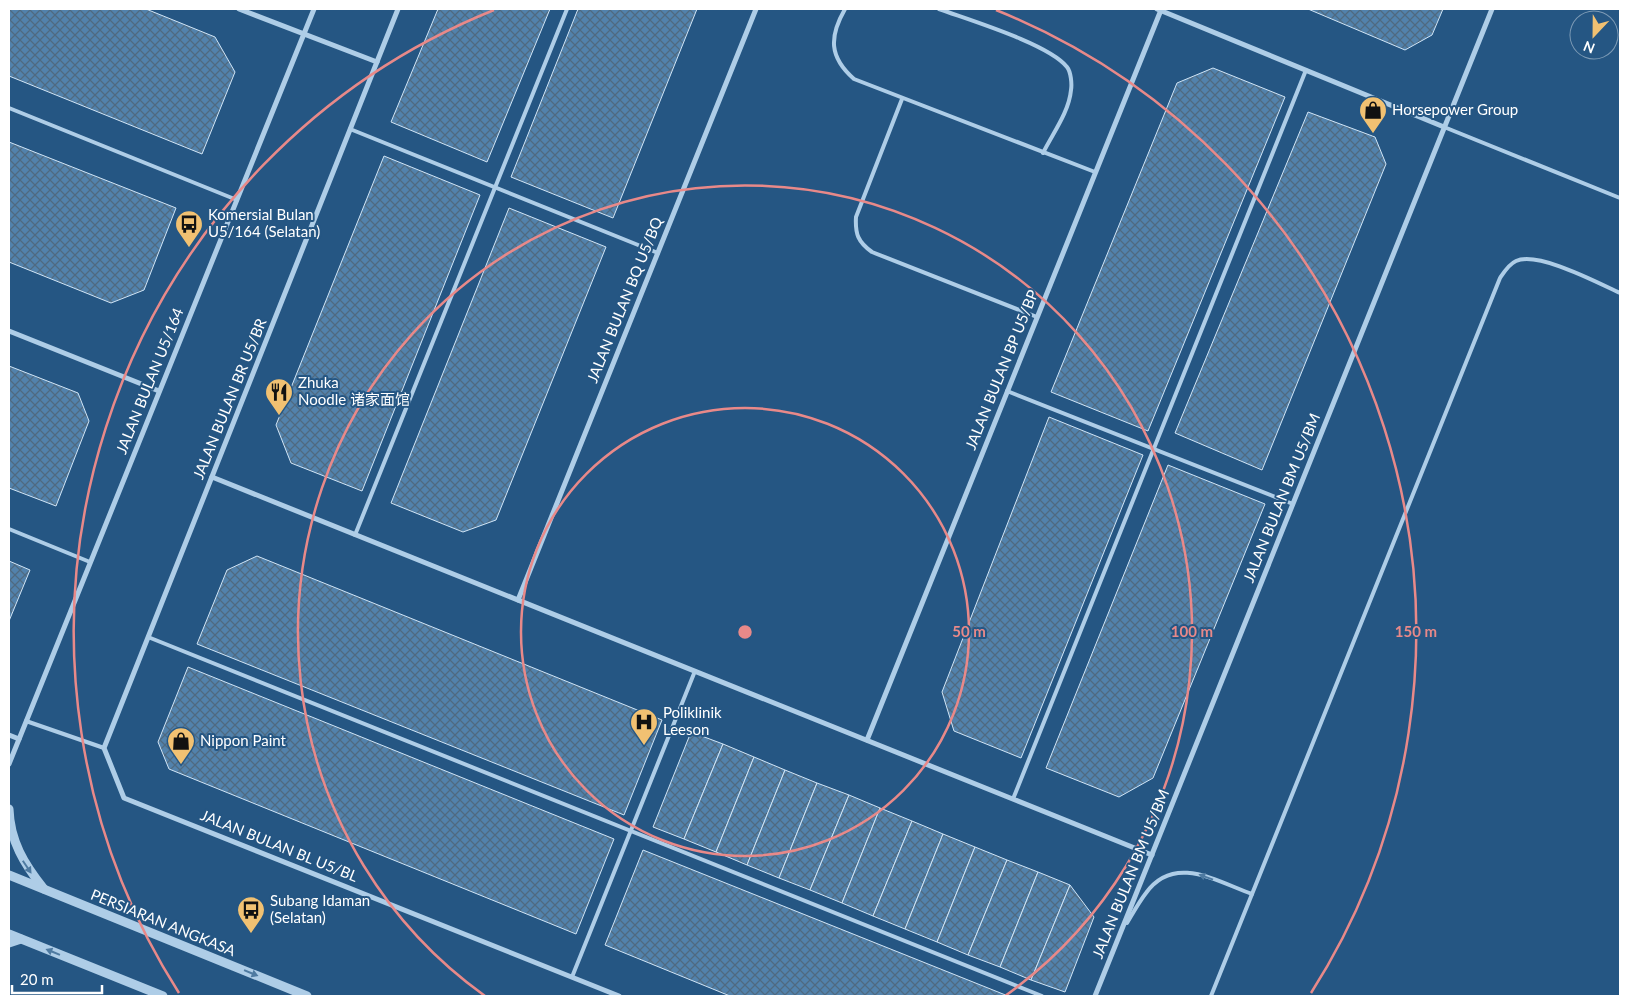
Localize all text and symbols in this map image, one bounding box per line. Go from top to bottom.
north arrow [1569,10,1619,60]
text: N [1581,38,1597,57]
shop icon: Horsepower Group [1358,95,1388,134]
place label: Horsepower Group [1392,100,1518,118]
place label: Komersial Bulan U5/164 (Selatan) [208,205,320,240]
bus stop icon: Komersial Bulan U5/164 (Selatan) [174,209,204,248]
street label: JALAN BULAN BQ U5/BQ [583,214,666,385]
street label: JALAN BULAN BP U5/BP [961,287,1041,452]
street label: JALAN BULAN U5/164 [112,305,187,456]
street label: JALAN BULAN BR U5/BR [189,315,270,482]
place label: Zhuka Noodle 诸家面馆 [298,373,410,408]
restaurant icon: Zhuka Noodle 诸家面馆 [264,377,294,416]
street label: JALAN BULAN BM U5/BM [1239,410,1323,585]
text: 50 m [952,622,986,640]
text: 100 m [1171,622,1213,640]
text: 150 m [1395,622,1437,640]
centre of rings [736,623,754,641]
place label: Poliklinik Leeson [663,703,722,738]
hospital icon: Poliklinik Leeson [629,707,659,746]
shop icon: Nippon Paint [166,726,196,765]
place label: Nippon Paint [200,731,287,749]
street label: JALAN BULAN BM U5/BM [1088,786,1172,961]
street label: JALAN BULAN BL U5/BL [198,805,361,885]
one-way arrow [23,860,32,874]
one-way arrow [1198,873,1213,881]
street label: PERSIARAN ANGKASA [88,885,239,960]
place label: Subang Idaman (Selatan) [270,891,370,926]
bus stop icon: Subang Idaman (Selatan) [236,895,266,934]
one-way arrow [46,947,60,955]
scale bar [12,962,102,994]
text: 20 m [20,970,54,988]
one-way arrow [244,970,258,978]

